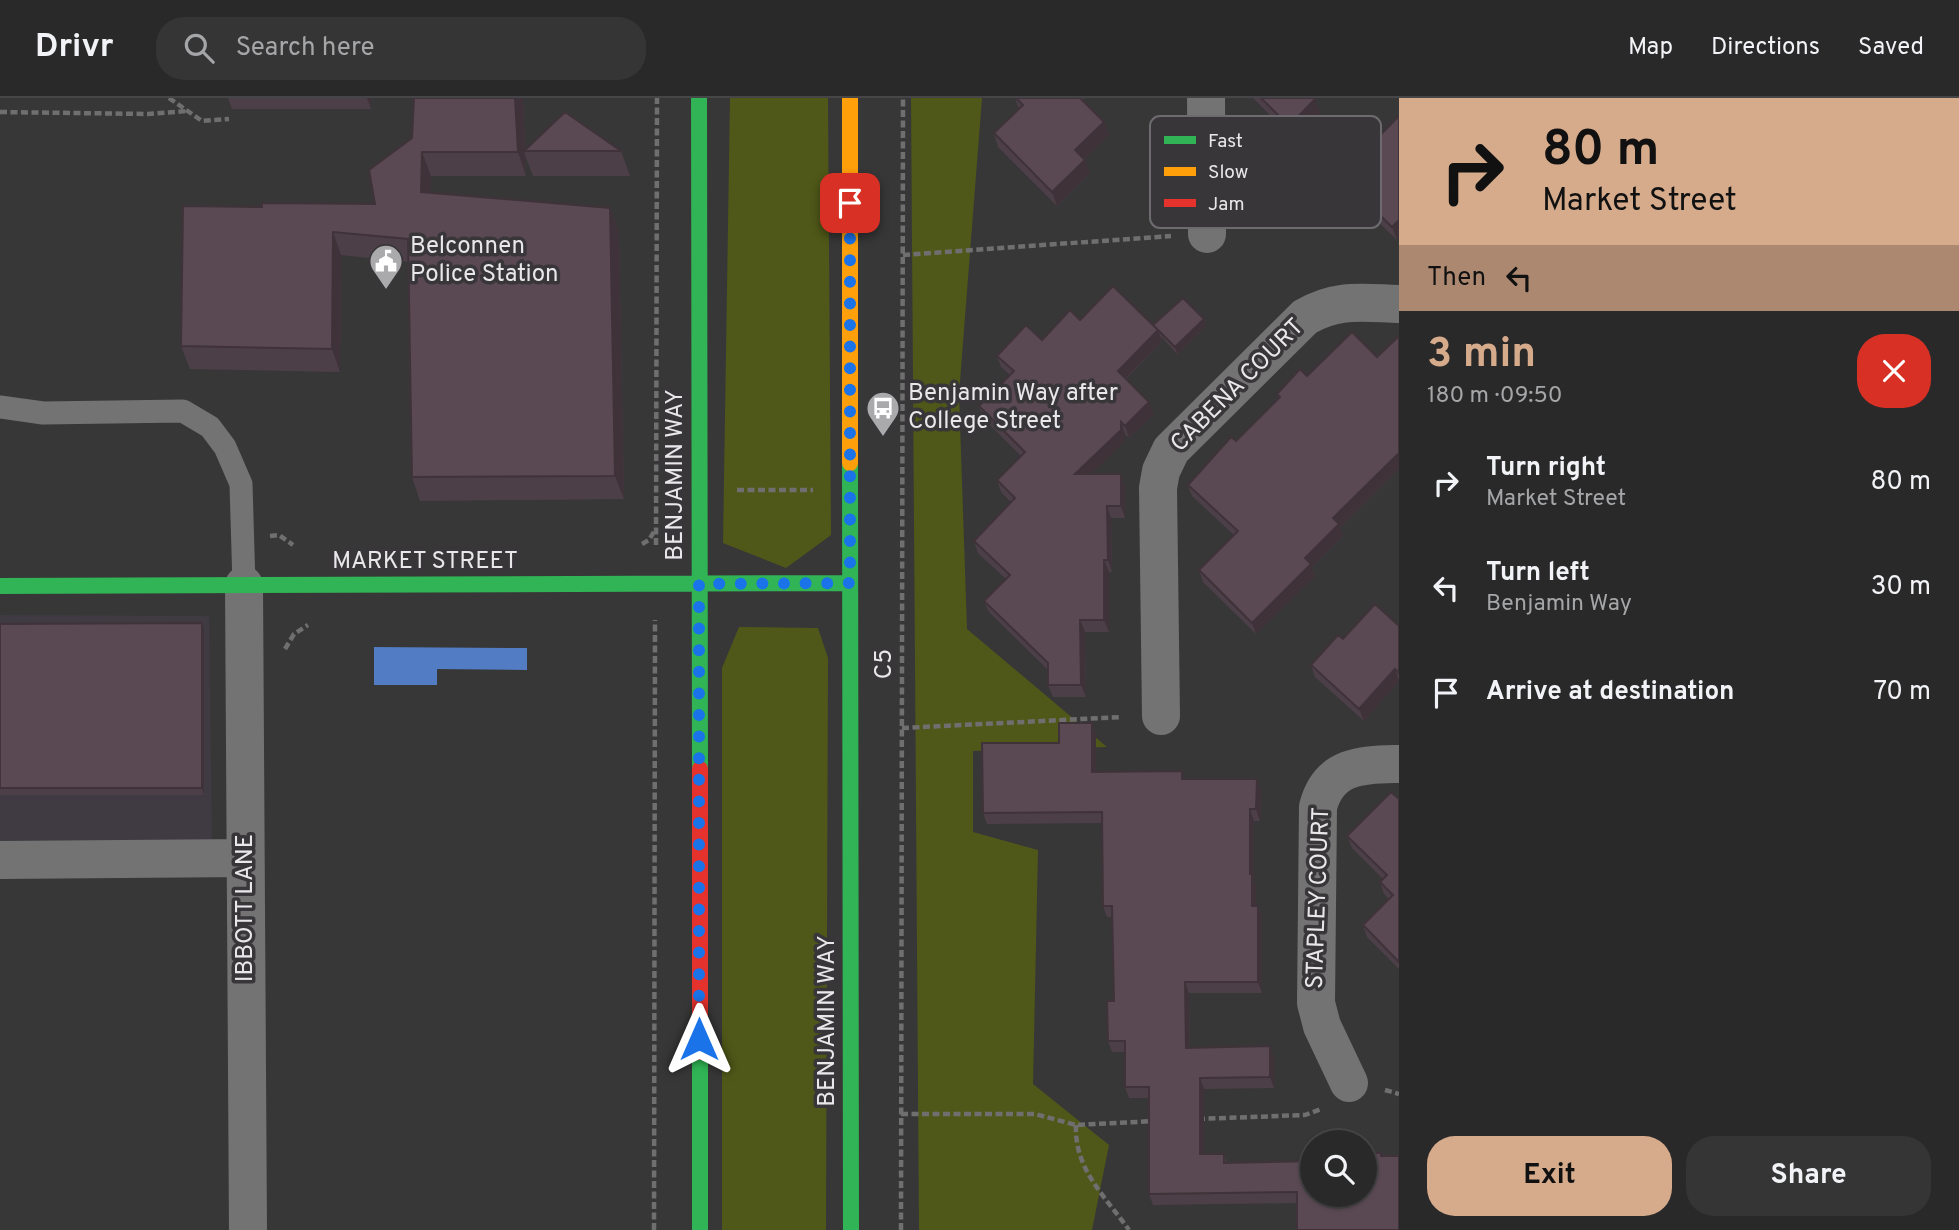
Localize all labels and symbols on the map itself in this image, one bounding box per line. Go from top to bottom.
legend [1150,116,1381,228]
text: Fast [1208,130,1243,154]
text: Slow [1208,161,1248,185]
pin [820,173,880,233]
text: Jam [1208,193,1245,217]
place label: Belconnen Police Station [410,232,558,290]
public building icon: Belconnen Police Station [367,242,405,291]
street label: CABENA COURT [1165,313,1311,459]
place label: Benjamin Way after College Street [908,379,1118,437]
street label: BENJAMIN WAY [661,389,691,561]
bus stop icon: Benjamin Way after College Street [864,389,902,438]
street label: MARKET STREET [332,547,518,577]
street label: C5 [870,649,900,679]
street label: STAPLEY COURT [1301,806,1337,990]
street label: IBBOTT LANE [231,834,261,982]
street label: BENJAMIN WAY [813,935,843,1107]
position arrow [662,1002,736,1076]

